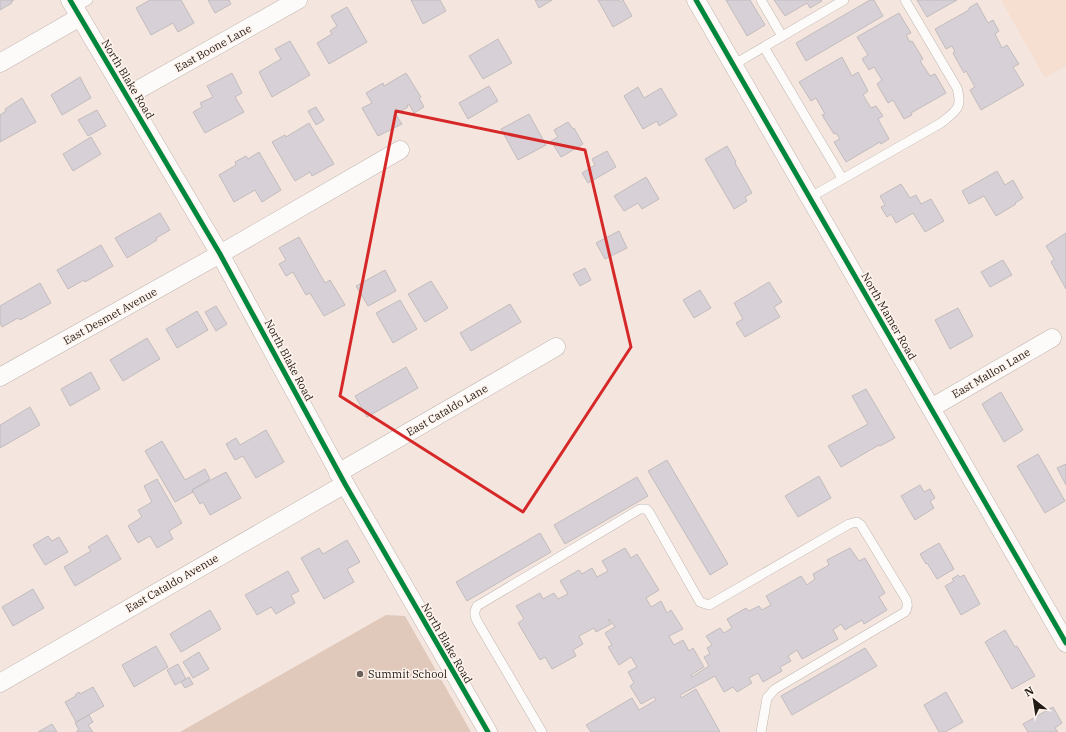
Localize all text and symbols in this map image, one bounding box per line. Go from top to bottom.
street label: East Boone Lane [172,21,254,75]
street label: North Blake Road [99,37,157,122]
street label: North Mamer Road [858,270,920,362]
street label: East Desmet Avenue [61,284,160,348]
street label: North Blake Road [262,317,317,404]
street label: East Mallon Lane [949,345,1033,401]
street label: East Cataldo Lane [404,381,490,439]
street label: East Cataldo Avenue [123,551,221,615]
street label: North Blake Road [418,600,476,686]
place label: Summit School [368,667,447,681]
marker: Summit School [355,669,365,679]
north arrow [1014,680,1054,720]
text: N [1022,683,1037,700]

